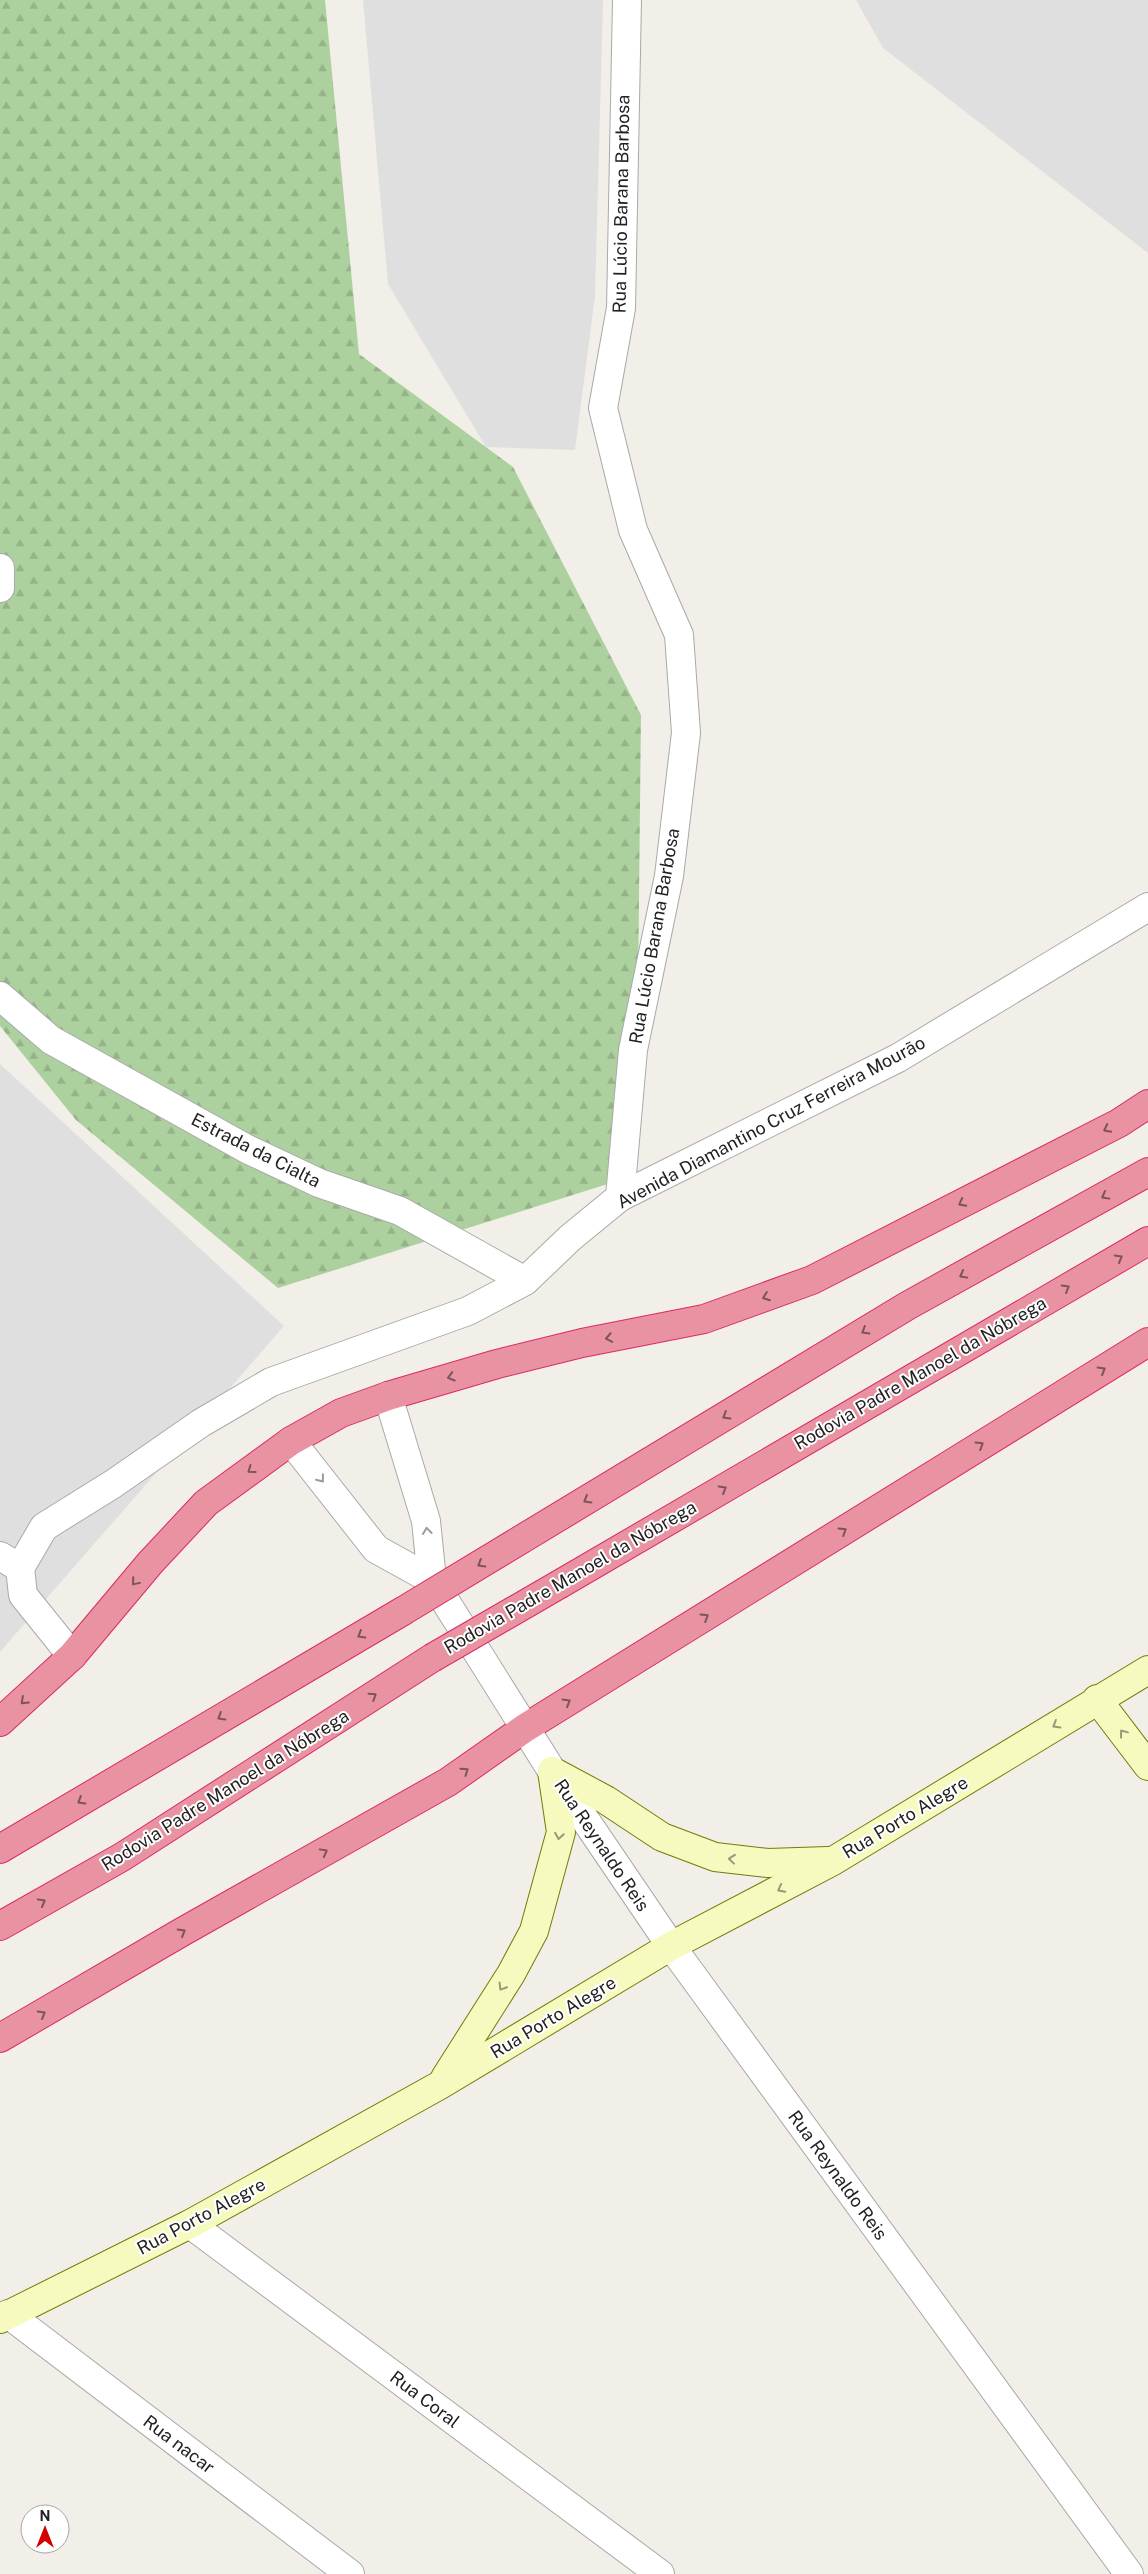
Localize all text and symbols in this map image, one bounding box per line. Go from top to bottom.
street label: Rua Lúcio Barana Barbosa [609,95,633,313]
street label: Rua Lúcio Barana Barbosa [625,827,683,1045]
street label: Avenida Diamantino Cruz Ferreira Mourão [613,1031,929,1213]
street label: Estrada da Cialta [188,1108,324,1192]
one-way arrow [1103,1123,1112,1133]
one-way arrow [1102,1189,1111,1199]
one-way arrow [958,1197,967,1207]
one-way arrow [1113,1254,1122,1264]
one-way arrow [960,1268,969,1278]
one-way arrow [1061,1285,1070,1295]
one-way arrow [762,1291,770,1301]
street label: Rodovia Padre Manoel da Nóbrega [790,1292,1050,1454]
one-way arrow [861,1325,870,1335]
one-way arrow [604,1332,613,1342]
one-way arrow [1096,1366,1105,1376]
one-way arrow [447,1371,456,1382]
one-way arrow [722,1409,731,1419]
one-way arrow [975,1441,984,1451]
one-way arrow [247,1464,257,1473]
one-way arrow [315,1473,323,1482]
one-way arrow [717,1485,726,1495]
one-way arrow [583,1493,592,1503]
street label: Rodovia Padre Manoel da Nóbrega [440,1496,700,1658]
one-way arrow [422,1527,433,1535]
one-way arrow [837,1528,846,1537]
one-way arrow [477,1557,486,1567]
one-way arrow [132,1576,140,1585]
one-way arrow [700,1614,709,1624]
one-way arrow [358,1629,367,1639]
one-way arrow [368,1692,377,1702]
one-way arrow [21,1695,30,1704]
one-way arrow [561,1699,570,1709]
street label: Rodovia Padre Manoel da Nóbrega [97,1705,353,1875]
one-way arrow [217,1711,226,1721]
one-way arrow [1052,1719,1061,1728]
one-way arrow [1120,1730,1128,1739]
one-way arrow [459,1768,469,1777]
street label: Rua Porto Alegre [839,1771,971,1863]
street label: Rua Reynaldo Reis [550,1775,654,1915]
one-way arrow [78,1794,87,1804]
one-way arrow [554,1832,564,1841]
one-way arrow [319,1848,328,1858]
one-way arrow [728,1854,736,1865]
one-way arrow [777,1882,786,1892]
one-way arrow [37,1898,46,1908]
one-way arrow [177,1928,186,1938]
street label: Rua Porto Alegre [487,1971,619,2063]
one-way arrow [499,1982,509,1991]
one-way arrow [37,2010,46,2020]
street label: Rua Reynaldo Reis [784,2106,892,2244]
street label: Rua Porto Alegre [133,2173,269,2259]
street label: Rua Coral [386,2366,464,2432]
street label: Rua nacar [139,2410,219,2478]
north arrow [20,2504,70,2554]
text: N [40,2508,50,2524]

